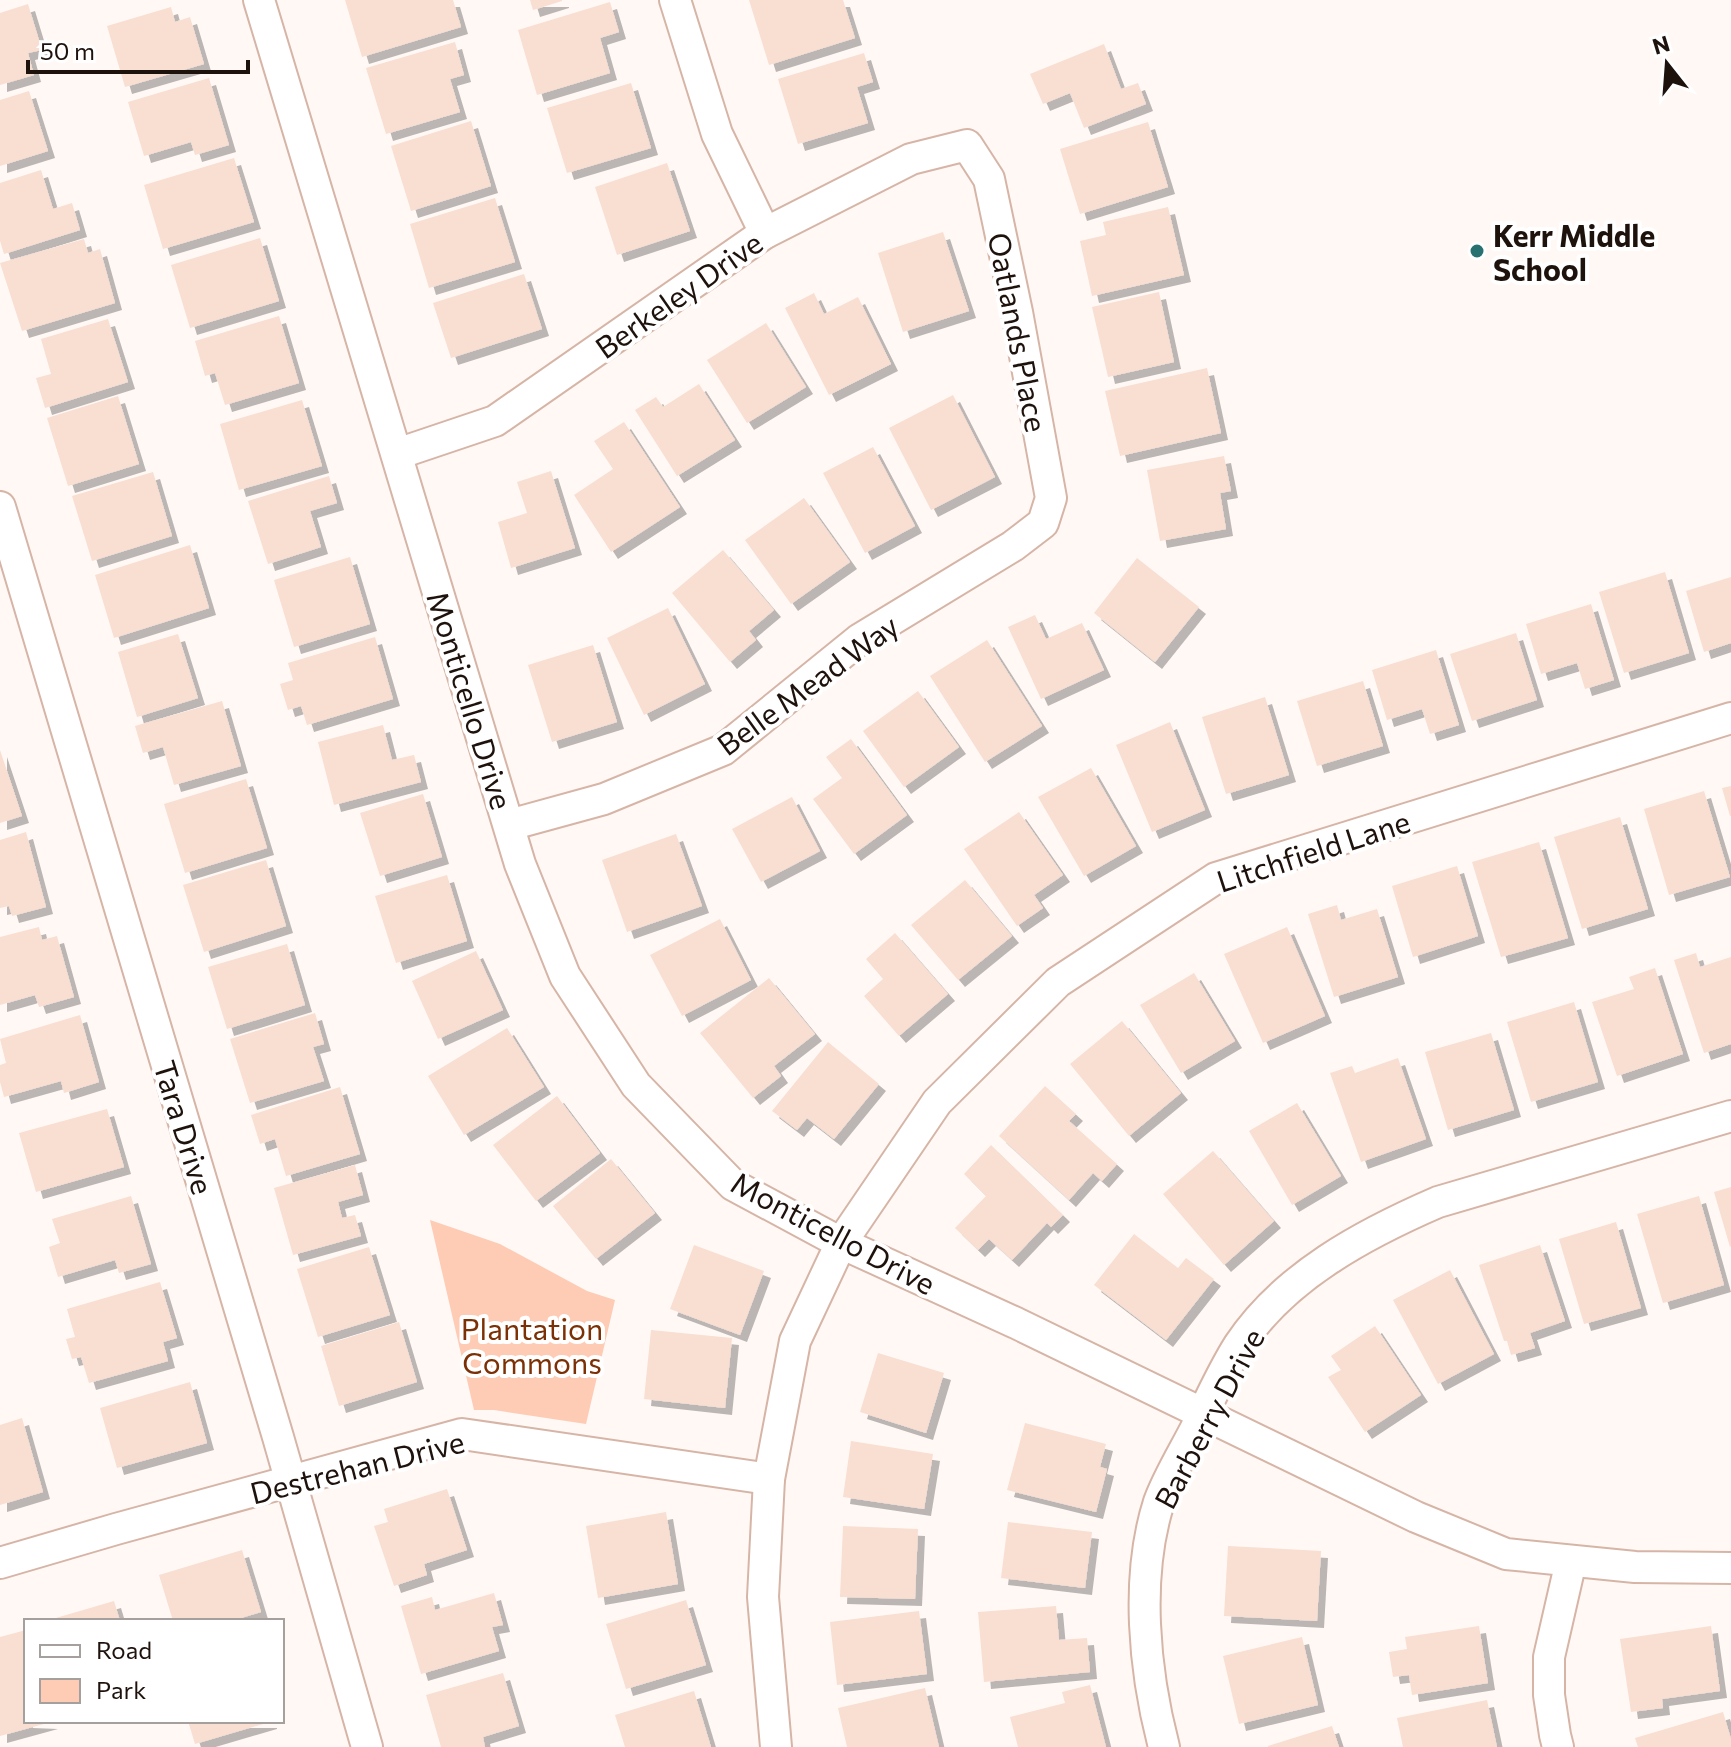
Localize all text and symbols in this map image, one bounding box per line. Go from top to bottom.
scale bar [28,24,248,74]
north arrow [1627,24,1707,104]
text: N [1649,29,1673,60]
text: 50 m [40,36,95,65]
place label: Kerr Middle School [1493,216,1655,287]
street label: Berkeley Drive [587,223,769,365]
street label: Oatlands Place [982,229,1056,435]
marker: Kerr Middle School [1468,242,1486,260]
street label: Monticello Drive [420,587,522,813]
street label: Belle Mead Way [709,606,905,762]
street label: Litchfield Lane [1212,801,1414,899]
street label: Tara Drive [147,1056,223,1198]
street label: Monticello Drive [726,1163,942,1301]
park label: Plantation Commons [461,1309,603,1380]
street label: Barberry Drive [1145,1322,1271,1514]
street label: Destrehan Drive [246,1422,468,1510]
legend [24,1619,284,1723]
text: Road [96,1635,152,1664]
text: Park [96,1675,146,1704]

